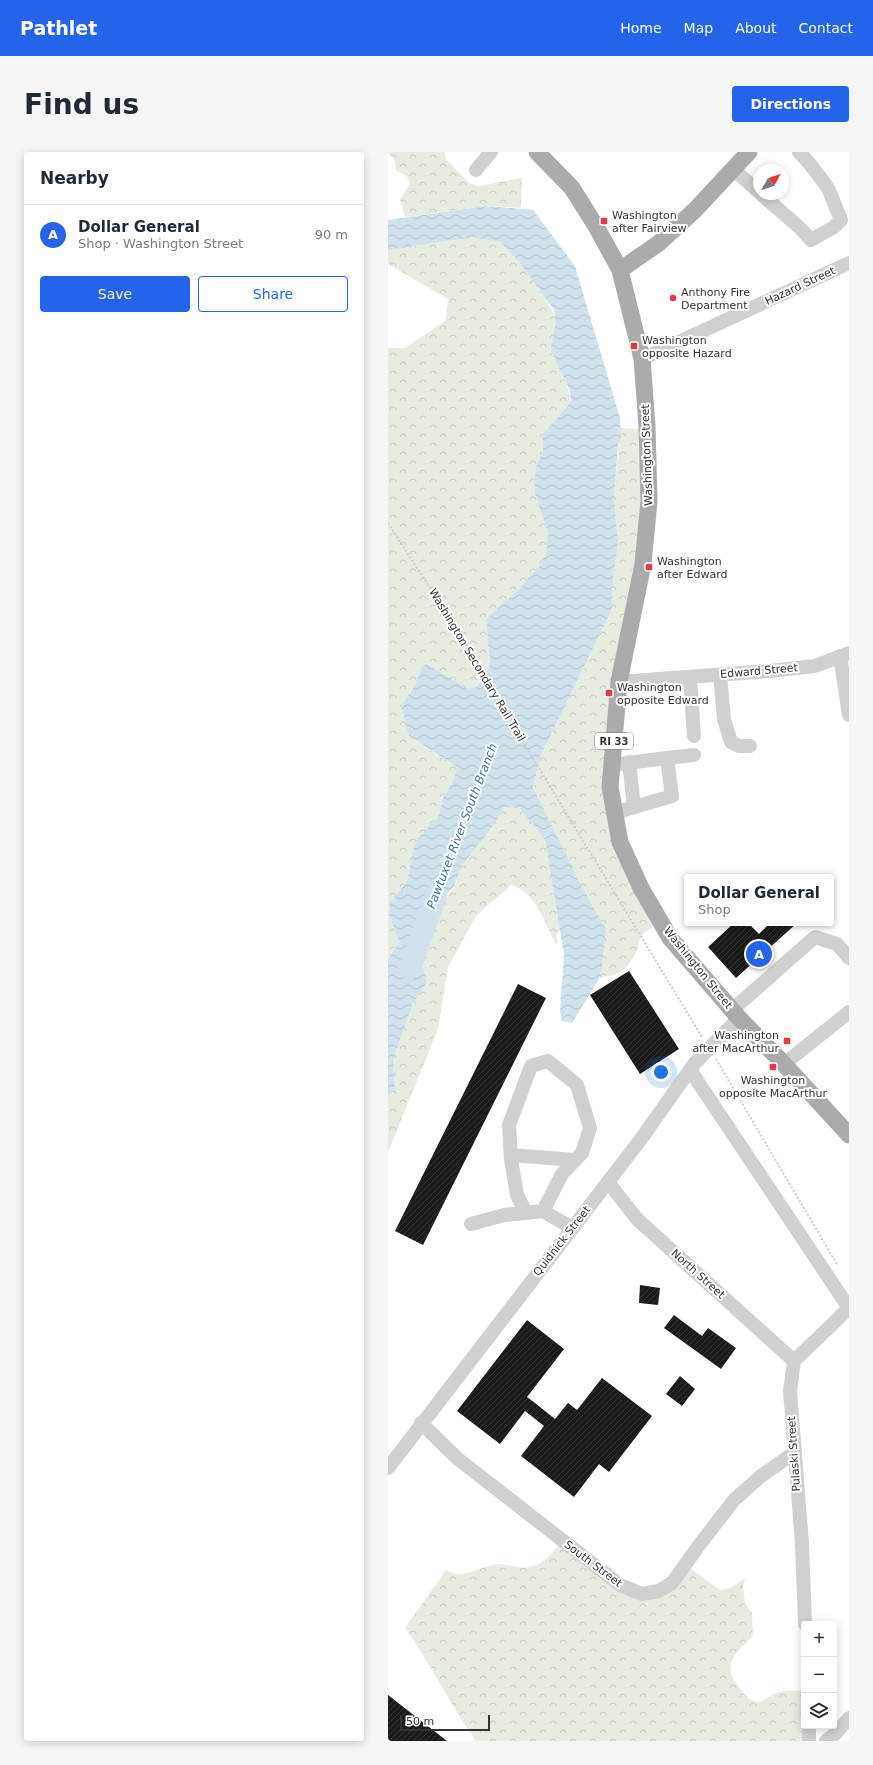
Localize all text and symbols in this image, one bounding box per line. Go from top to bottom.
text: Pathlet [20,17,97,39]
text: Home [620,20,662,36]
text: Map [684,20,713,36]
text: About [735,20,777,36]
text: Contact [799,20,853,36]
button: Directions [732,86,849,122]
text: Find us [24,88,139,121]
north arrow [753,164,789,200]
text: Nearby [40,168,109,188]
place label: Washington after Fairview [612,209,687,235]
marker: Washington after Fairview [599,216,609,226]
text: Dollar General [78,218,200,236]
text: A [48,227,58,242]
text: 90 m [315,227,348,242]
text: Shop · Washington Street [78,236,243,251]
street label: Hazard Street [763,264,838,308]
button: Save [40,276,190,312]
button: Share [198,276,348,312]
place label: Anthony Fire Department [681,286,750,312]
marker: Anthony Fire Department [668,293,678,303]
place label: Washington opposite Hazard [642,334,732,360]
marker: Washington opposite Hazard [629,341,639,351]
street label: Washington Street [639,403,655,506]
place label: Washington after Edward [657,555,728,581]
marker: Washington after Edward [644,562,654,572]
street label: Washington Secondary Rail Trail [426,586,528,744]
street label: Edward Street [720,661,799,681]
place label: Washington opposite Edward [617,681,709,707]
marker: Washington opposite Edward [604,688,614,698]
road number: RI 33 [595,733,633,749]
water label: Pawtuxet River South Branch [424,742,500,910]
popup [684,874,834,926]
text: Dollar General [698,884,820,902]
text: Shop [698,902,731,917]
street label: Washington Street [661,924,735,1012]
pin: A [746,939,772,969]
place label: Washington after MacArthur [692,1029,779,1055]
marker: Washington after MacArthur [782,1036,792,1046]
your location [651,1062,671,1082]
marker: Washington opposite MacArthur [768,1062,778,1072]
place label: Washington opposite MacArthur [719,1074,827,1100]
street label: Quidnick Street [531,1203,594,1279]
street label: North Street [668,1247,728,1302]
street label: Pulaski Street [785,1415,803,1492]
street label: South Street [562,1538,625,1590]
map controls [801,1621,837,1729]
button: + [801,1621,837,1657]
button: − [801,1657,837,1693]
button: layers [801,1693,837,1729]
scale bar [400,1713,490,1732]
text: 50 m [406,1715,434,1728]

